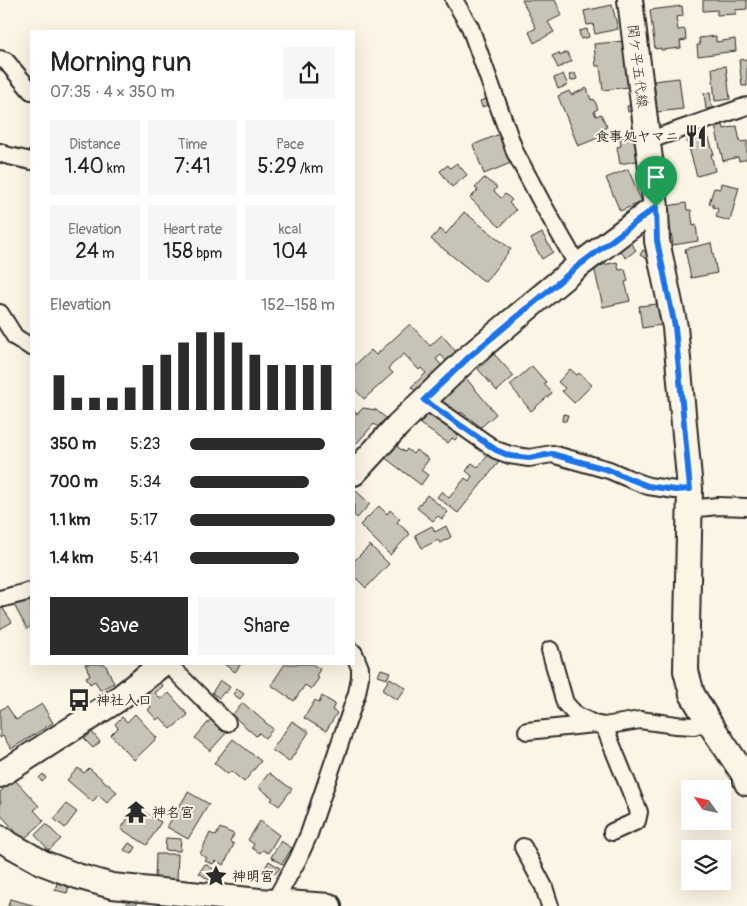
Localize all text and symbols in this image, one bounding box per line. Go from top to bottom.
street label: 関ケ平五代線 [624,23,651,109]
text: Morning run [50,45,192,80]
button: share [283,47,335,99]
text: 07:35 · 4 × 350 m [50,82,175,102]
restaurant icon: 食事処ヤマニ [683,123,709,149]
place label: 食事処ヤマニ [595,128,679,145]
text: Distance [69,136,120,153]
text: Time [178,136,207,153]
text: Pace [276,136,304,153]
text: 1.40 [65,153,104,180]
text: 7:41 [174,153,211,180]
text: 5:29 [257,153,297,180]
pin [635,156,677,207]
text: km [104,160,125,177]
text: /km [297,160,323,177]
icon: arrive [642,163,670,191]
text: Elevation [68,221,122,238]
text: Heart rate [163,221,222,238]
text: kcal [279,221,302,238]
text: 24 [75,238,99,265]
text: 158 [163,238,193,265]
text: 104 [273,238,308,265]
text: m [99,245,115,262]
text: bpm [193,245,222,262]
text: Elevation [50,295,111,315]
text: 152–158 m [261,295,335,315]
text: 350 m [50,434,96,454]
text: 5:23 [130,434,160,454]
text: 700 m [50,472,98,492]
text: 5:34 [130,472,161,492]
text: 1.1 km [50,510,90,530]
text: 5:17 [130,510,158,530]
text: 1.4 km [50,548,93,568]
text: 5:41 [130,548,158,568]
button: Save [50,597,188,655]
button: Share [198,597,335,655]
bus stop icon: 神社入口 [66,687,92,713]
place label: 神社入口 [96,692,152,709]
north arrow [681,780,731,830]
map controls [681,780,731,890]
temple icon: 神名宮 [123,799,149,825]
place label: 神名宮 [152,804,194,821]
button: layers [681,840,731,890]
place icon: 神明宮 [203,863,229,889]
place label: 神明宮 [232,868,274,885]

